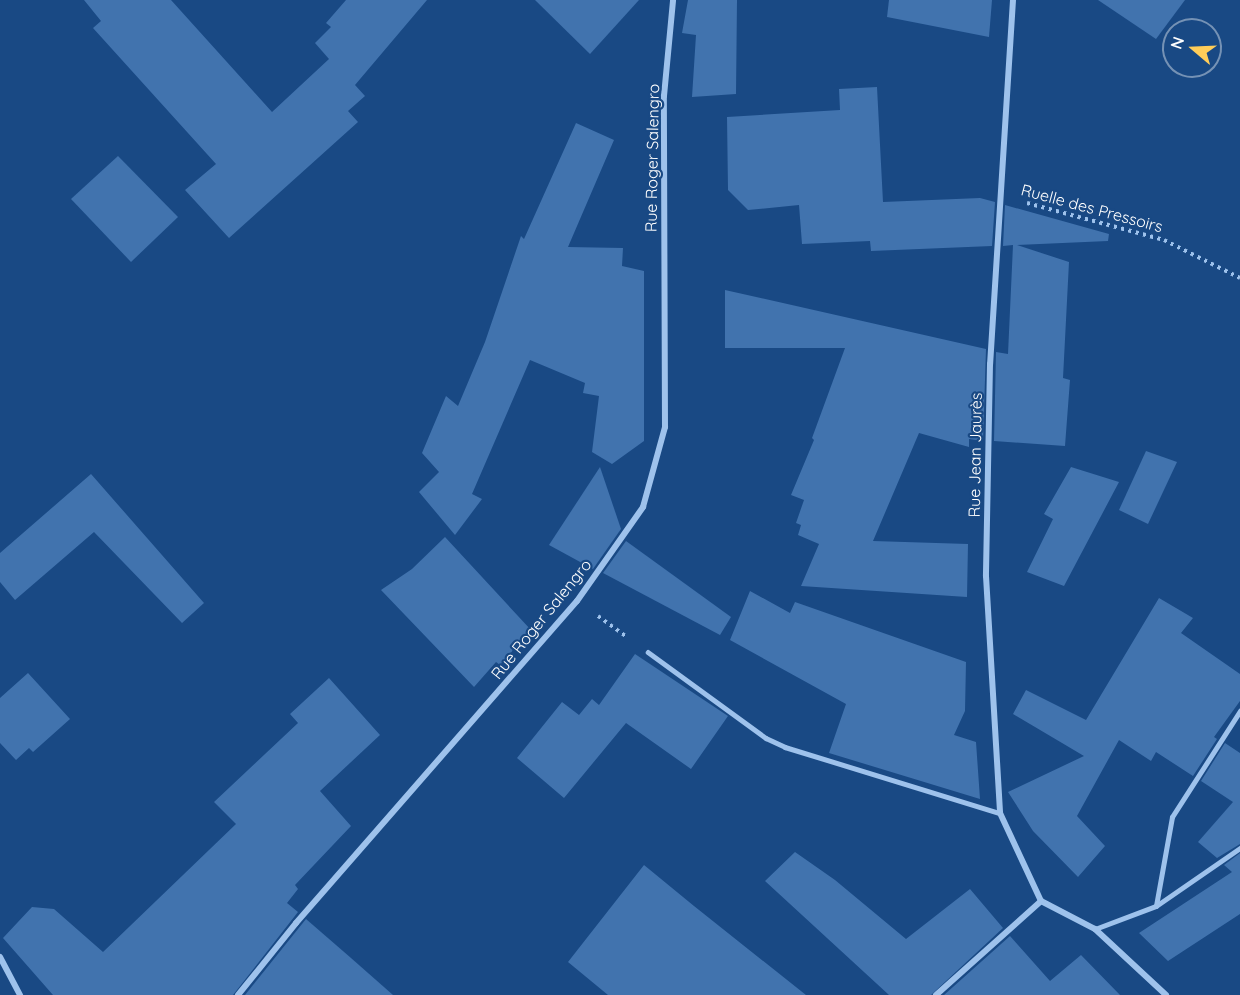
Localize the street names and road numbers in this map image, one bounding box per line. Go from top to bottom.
street label: Rue Roger Salengro [641,84,663,232]
street label: Ruelle des Pressoirs [1019,180,1165,236]
street label: Rue Jean Jaurès [964,392,986,518]
street label: Rue Roger Salengro [487,555,595,683]

